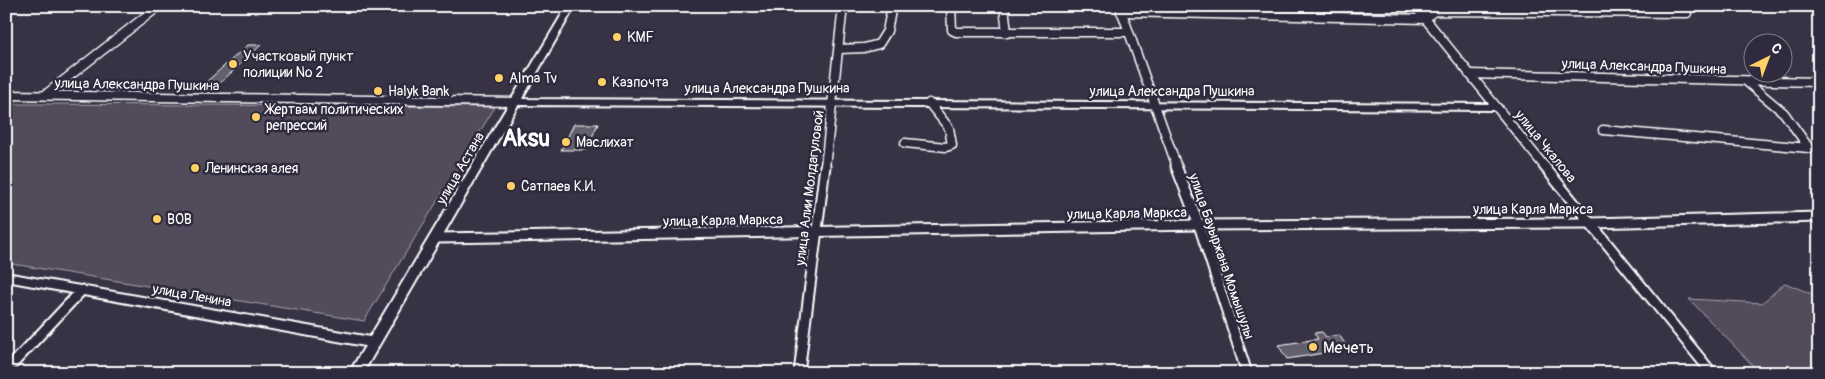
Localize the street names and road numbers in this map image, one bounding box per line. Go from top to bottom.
street label: улица Александра Пушкина [1560,55,1727,78]
street label: улица Александра Пушкина [53,75,220,94]
street label: улица Александра Пушкина [684,80,849,97]
street label: улица Александра Пушкина [1089,83,1254,100]
street label: улица Чкалова [1511,106,1580,186]
street label: улица Алии Молдагуловой [791,109,827,268]
street label: улица Астана [432,129,488,208]
street label: улица Бауыржана Момышулы [1185,170,1258,341]
street label: улица Карла Маркса [1472,201,1593,218]
street label: улица Карла Маркса [1066,204,1187,223]
street label: улица Карла Маркса [662,211,783,230]
street label: улица Ленина [150,280,233,311]

